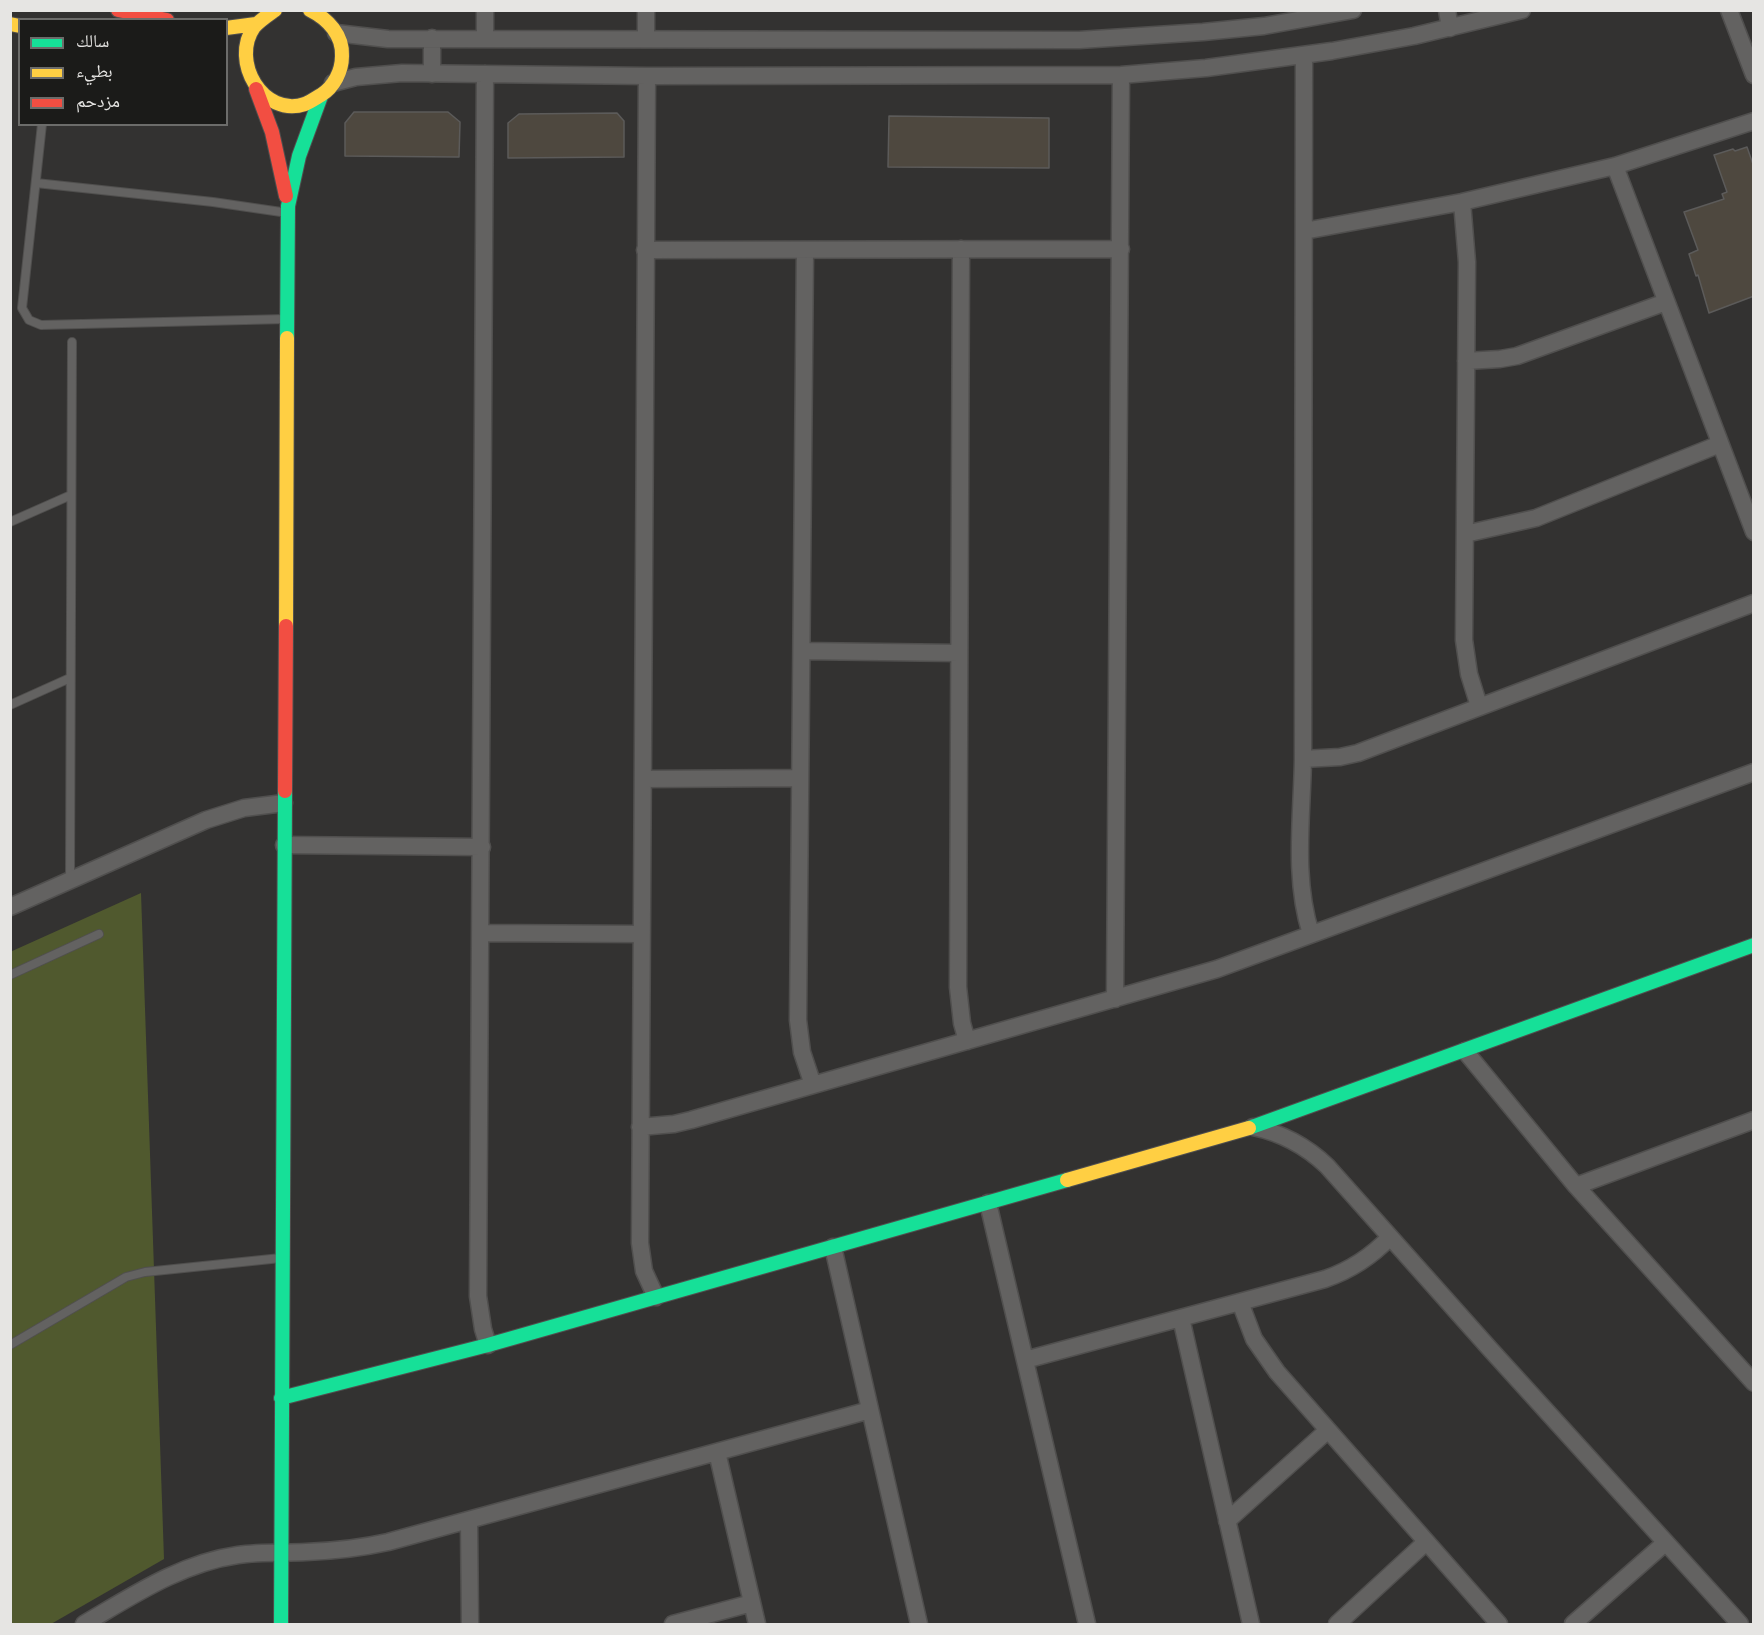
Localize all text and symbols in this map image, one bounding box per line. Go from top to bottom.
legend [18,18,228,126]
text: سالك [76,30,109,52]
text: بطيء [76,60,113,82]
text: مزدحم [76,90,120,112]

